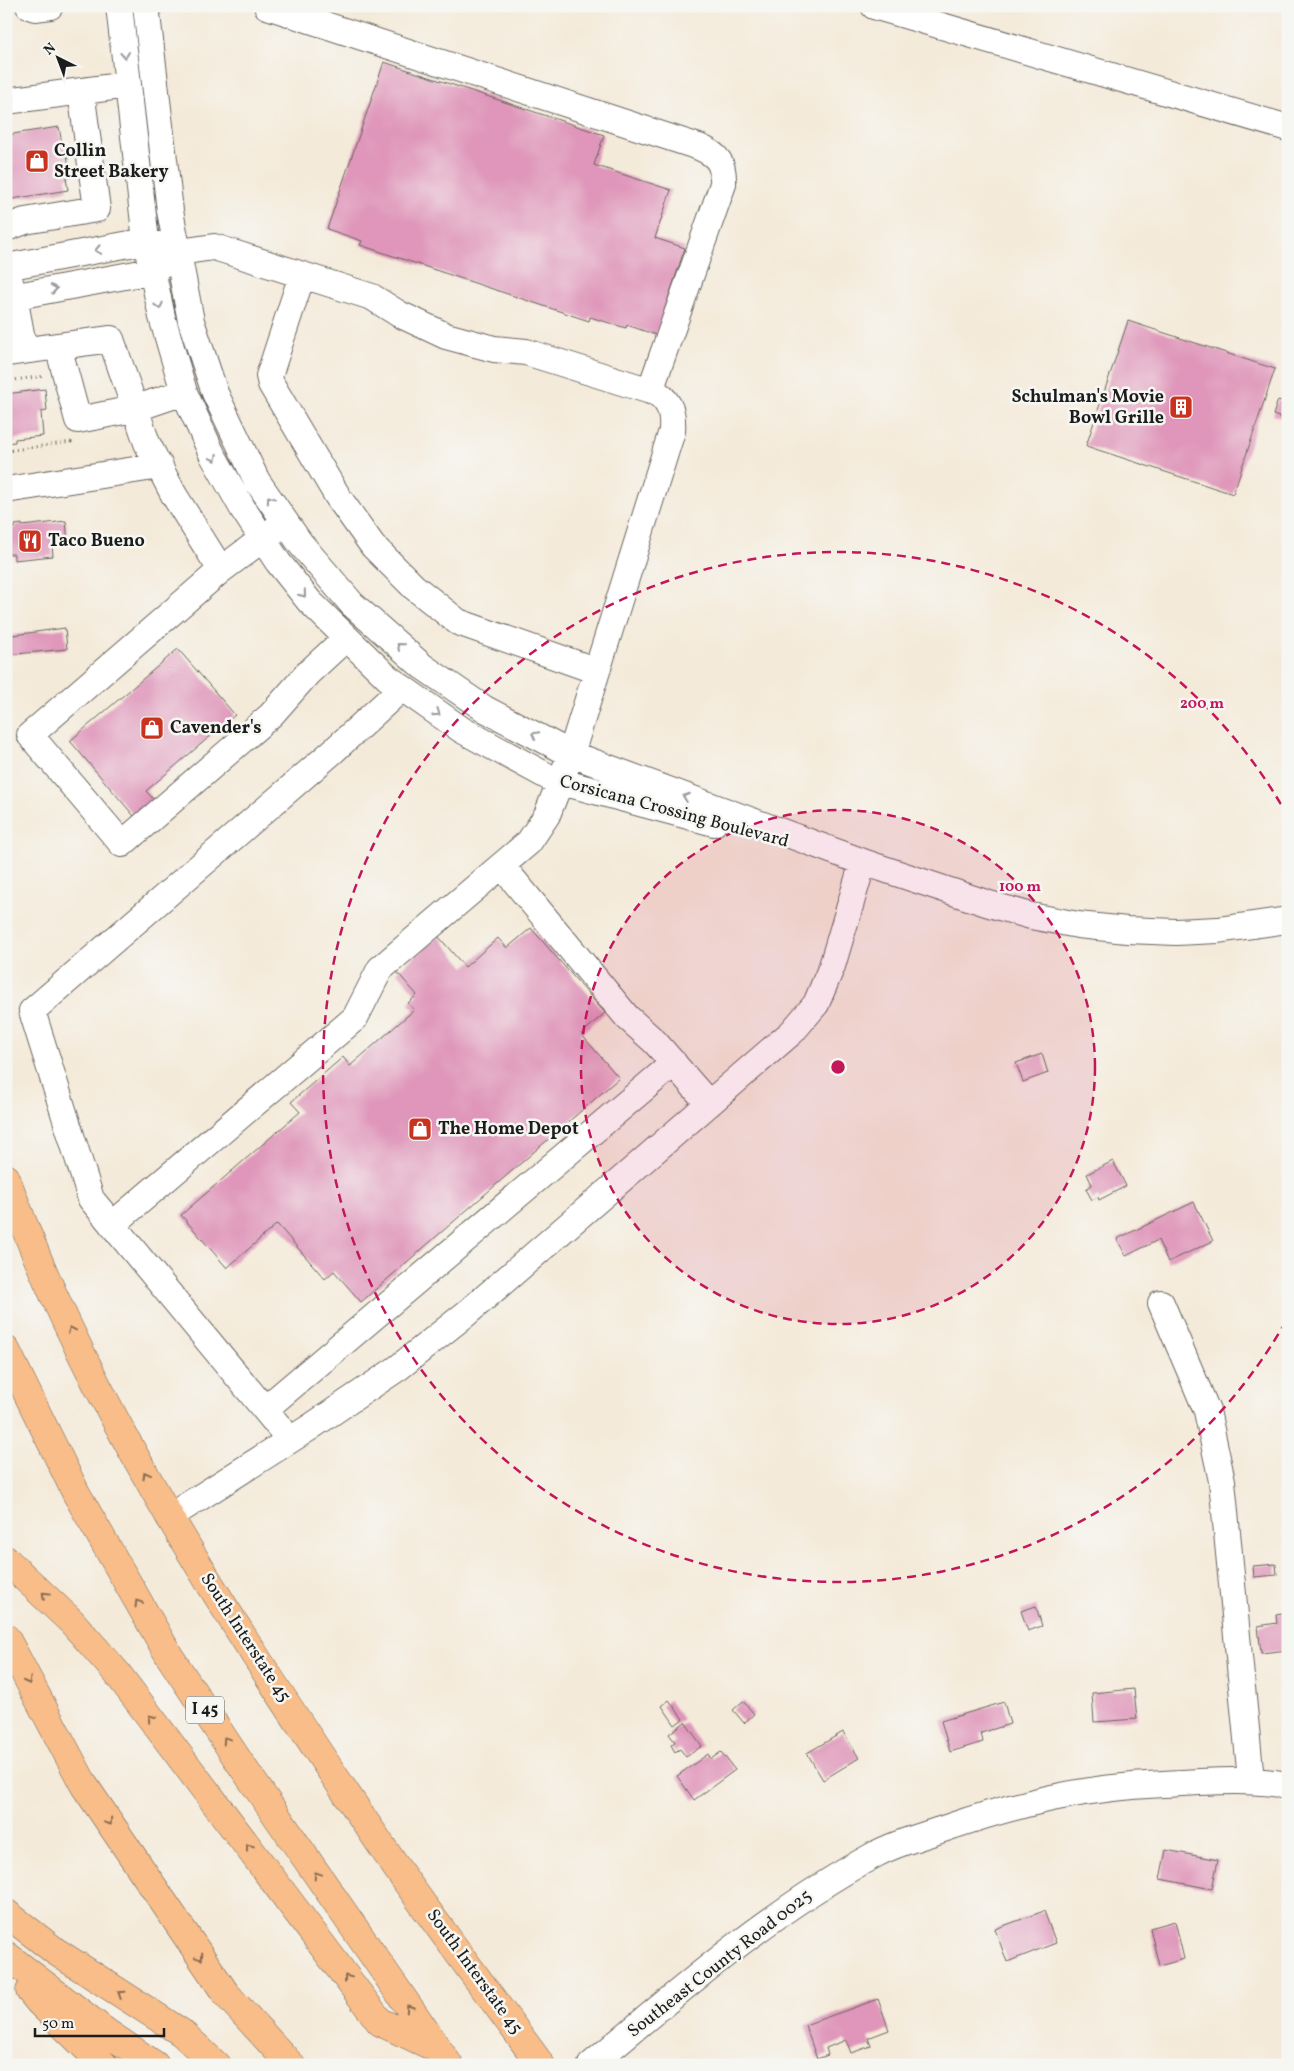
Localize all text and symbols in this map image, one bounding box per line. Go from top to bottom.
north arrow [32,32,82,82]
text: N [40,39,60,60]
one-way arrow [119,51,130,59]
place label: Collin Street Bakery [54,139,169,185]
shop icon: Collin Street Bakery [24,148,50,174]
one-way arrow [94,244,102,254]
one-way arrow [50,284,59,294]
one-way arrow [154,301,164,310]
place label: Schulman's Movie Bowl Grille [1011,385,1164,431]
building icon: Schulman's Movie Bowl Grille [1168,394,1194,420]
one-way arrow [208,453,218,462]
one-way arrow [267,495,276,505]
restaurant icon: Taco Bueno [17,528,43,554]
place label: Taco Bueno [48,529,145,554]
one-way arrow [298,588,307,597]
one-way arrow [397,643,406,652]
text: 200 m [1180,694,1224,715]
one-way arrow [431,707,441,716]
shop icon: Cavender's [139,715,165,741]
place label: Cavender's [170,716,262,741]
one-way arrow [532,731,541,741]
street label: Corsicana Crossing Boulevard [557,769,791,855]
one-way arrow [682,793,690,803]
text: 100 m [999,877,1042,898]
centre of rings [829,1058,847,1076]
shop icon: The Home Depot [407,1116,433,1142]
place label: The Home Depot [438,1117,579,1142]
one-way arrow [67,1326,78,1335]
one-way arrow [142,1471,152,1480]
street label: South Interstate 45 [194,1569,296,1707]
one-way arrow [42,1592,51,1601]
one-way arrow [135,1600,145,1609]
one-way arrow [22,1676,32,1685]
road number: I 45 [186,1696,224,1724]
one-way arrow [148,1715,156,1724]
one-way arrow [222,1737,232,1746]
one-way arrow [103,1816,112,1826]
one-way arrow [247,1844,255,1853]
one-way arrow [314,1871,323,1880]
street label: Southeast County Road 0025 [623,1884,817,2044]
street label: South Interstate 45 [420,1904,528,2040]
one-way arrow [194,1951,204,1960]
one-way arrow [344,1975,352,1984]
one-way arrow [118,1991,127,2000]
one-way arrow [406,2005,415,2014]
scale bar [35,2006,164,2038]
text: 50 m [42,2014,74,2035]

